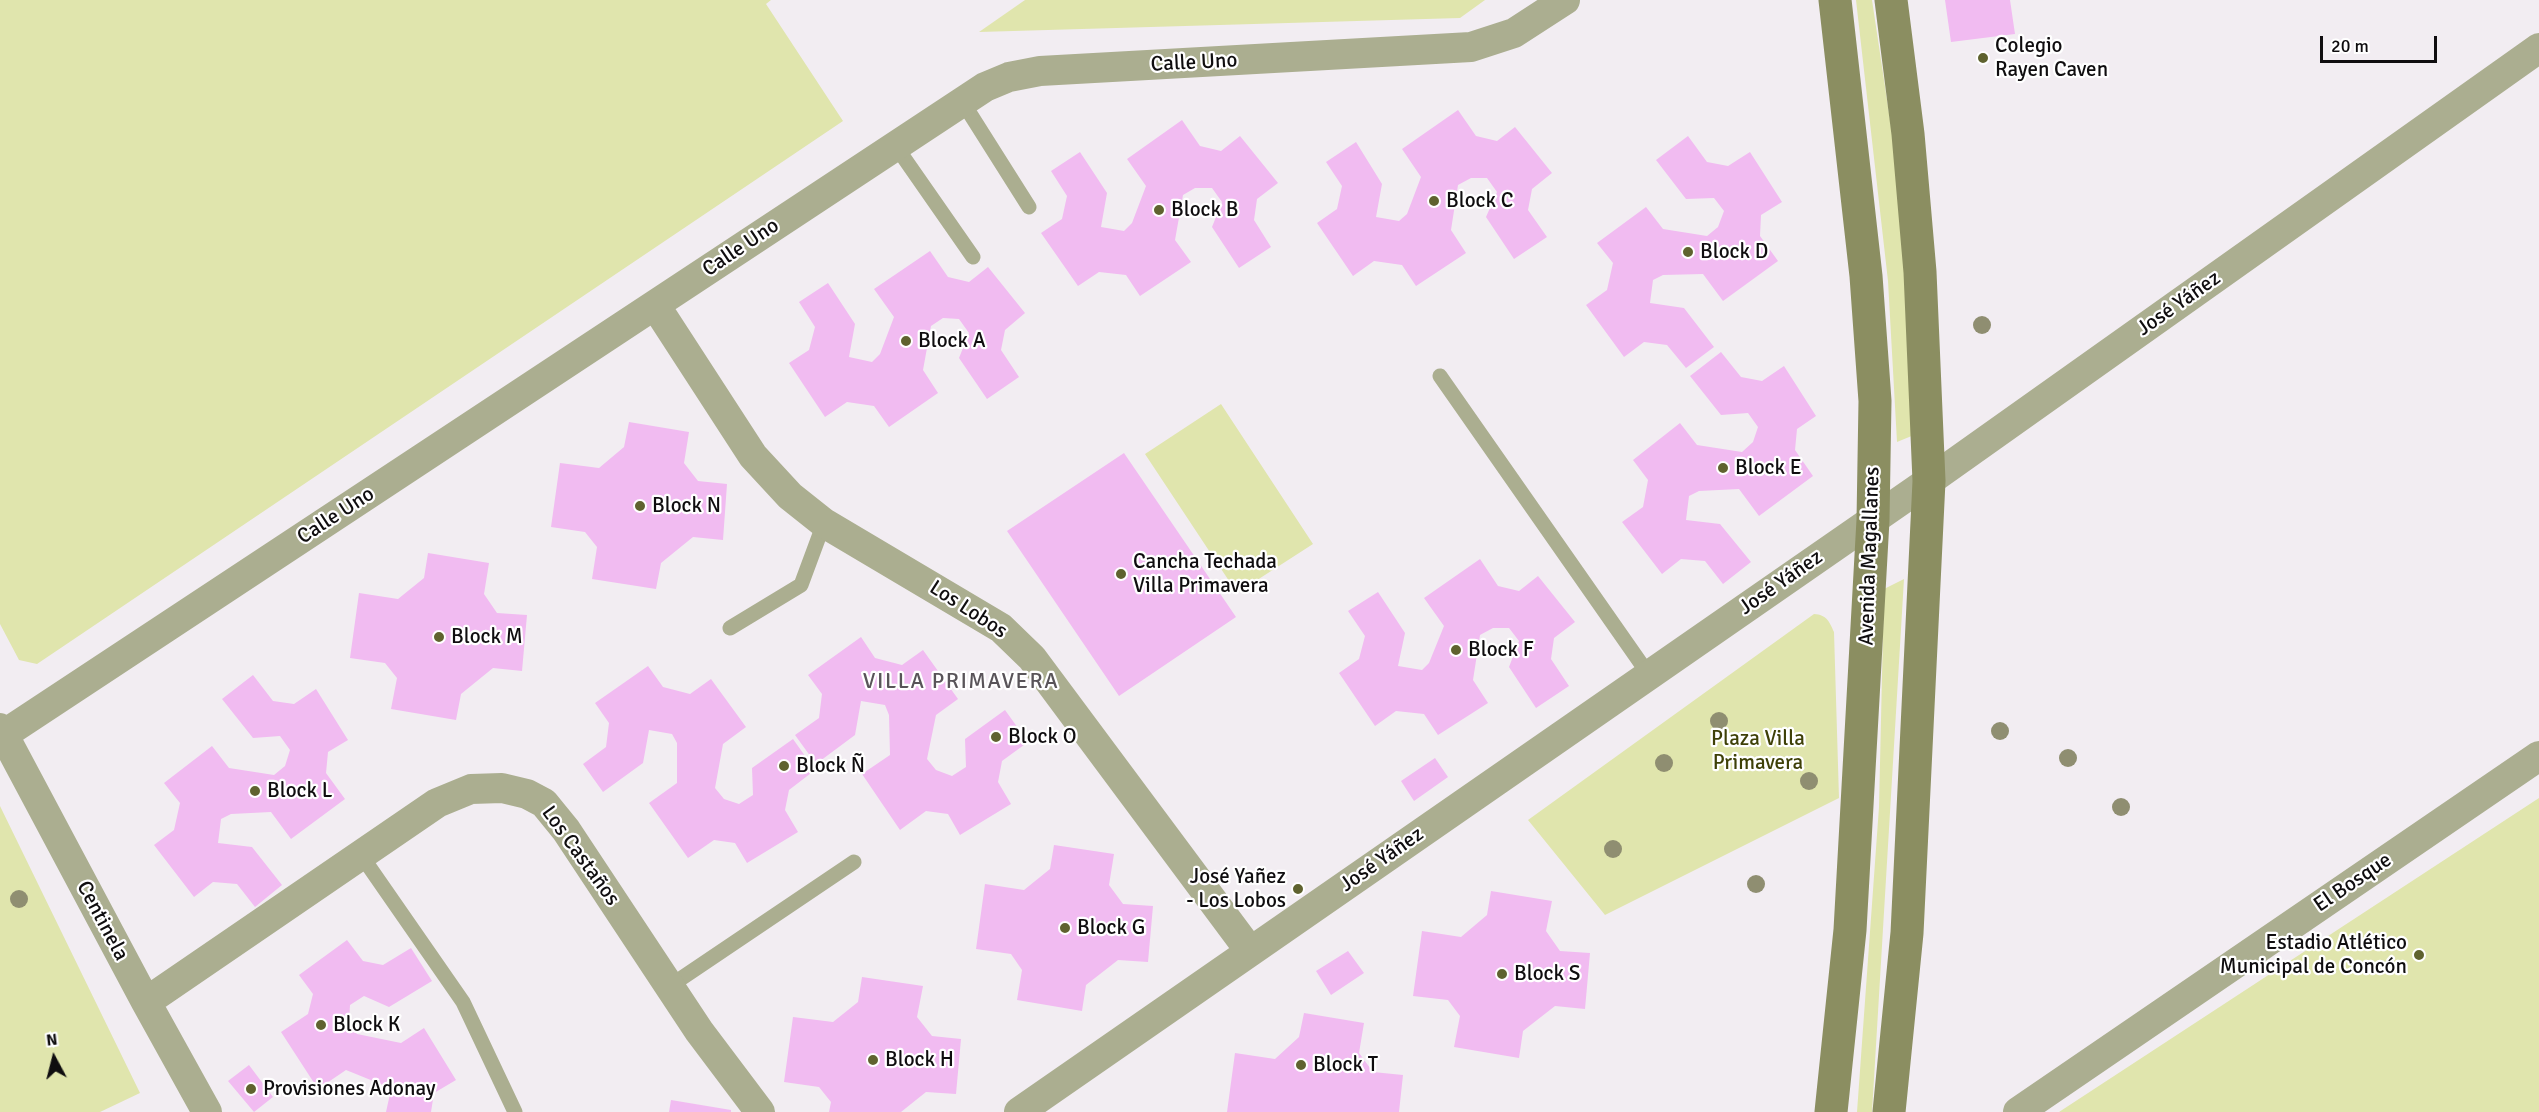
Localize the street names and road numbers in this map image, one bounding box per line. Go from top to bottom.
street label: Calle Uno [1150,48,1238,78]
street label: Calle Uno [698,213,784,283]
street label: José Yáñez [2132,266,2226,342]
street label: Avenida Magallanes [1854,466,1886,646]
street label: Calle Uno [293,482,379,550]
street label: José Yáñez [1734,545,1828,621]
street label: Los Lobos [924,576,1012,644]
street label: Los Castaños [535,801,625,911]
street label: José Yáñez [1335,822,1429,898]
street label: El Bosque [2309,848,2397,918]
street label: Centinela [71,877,133,965]

